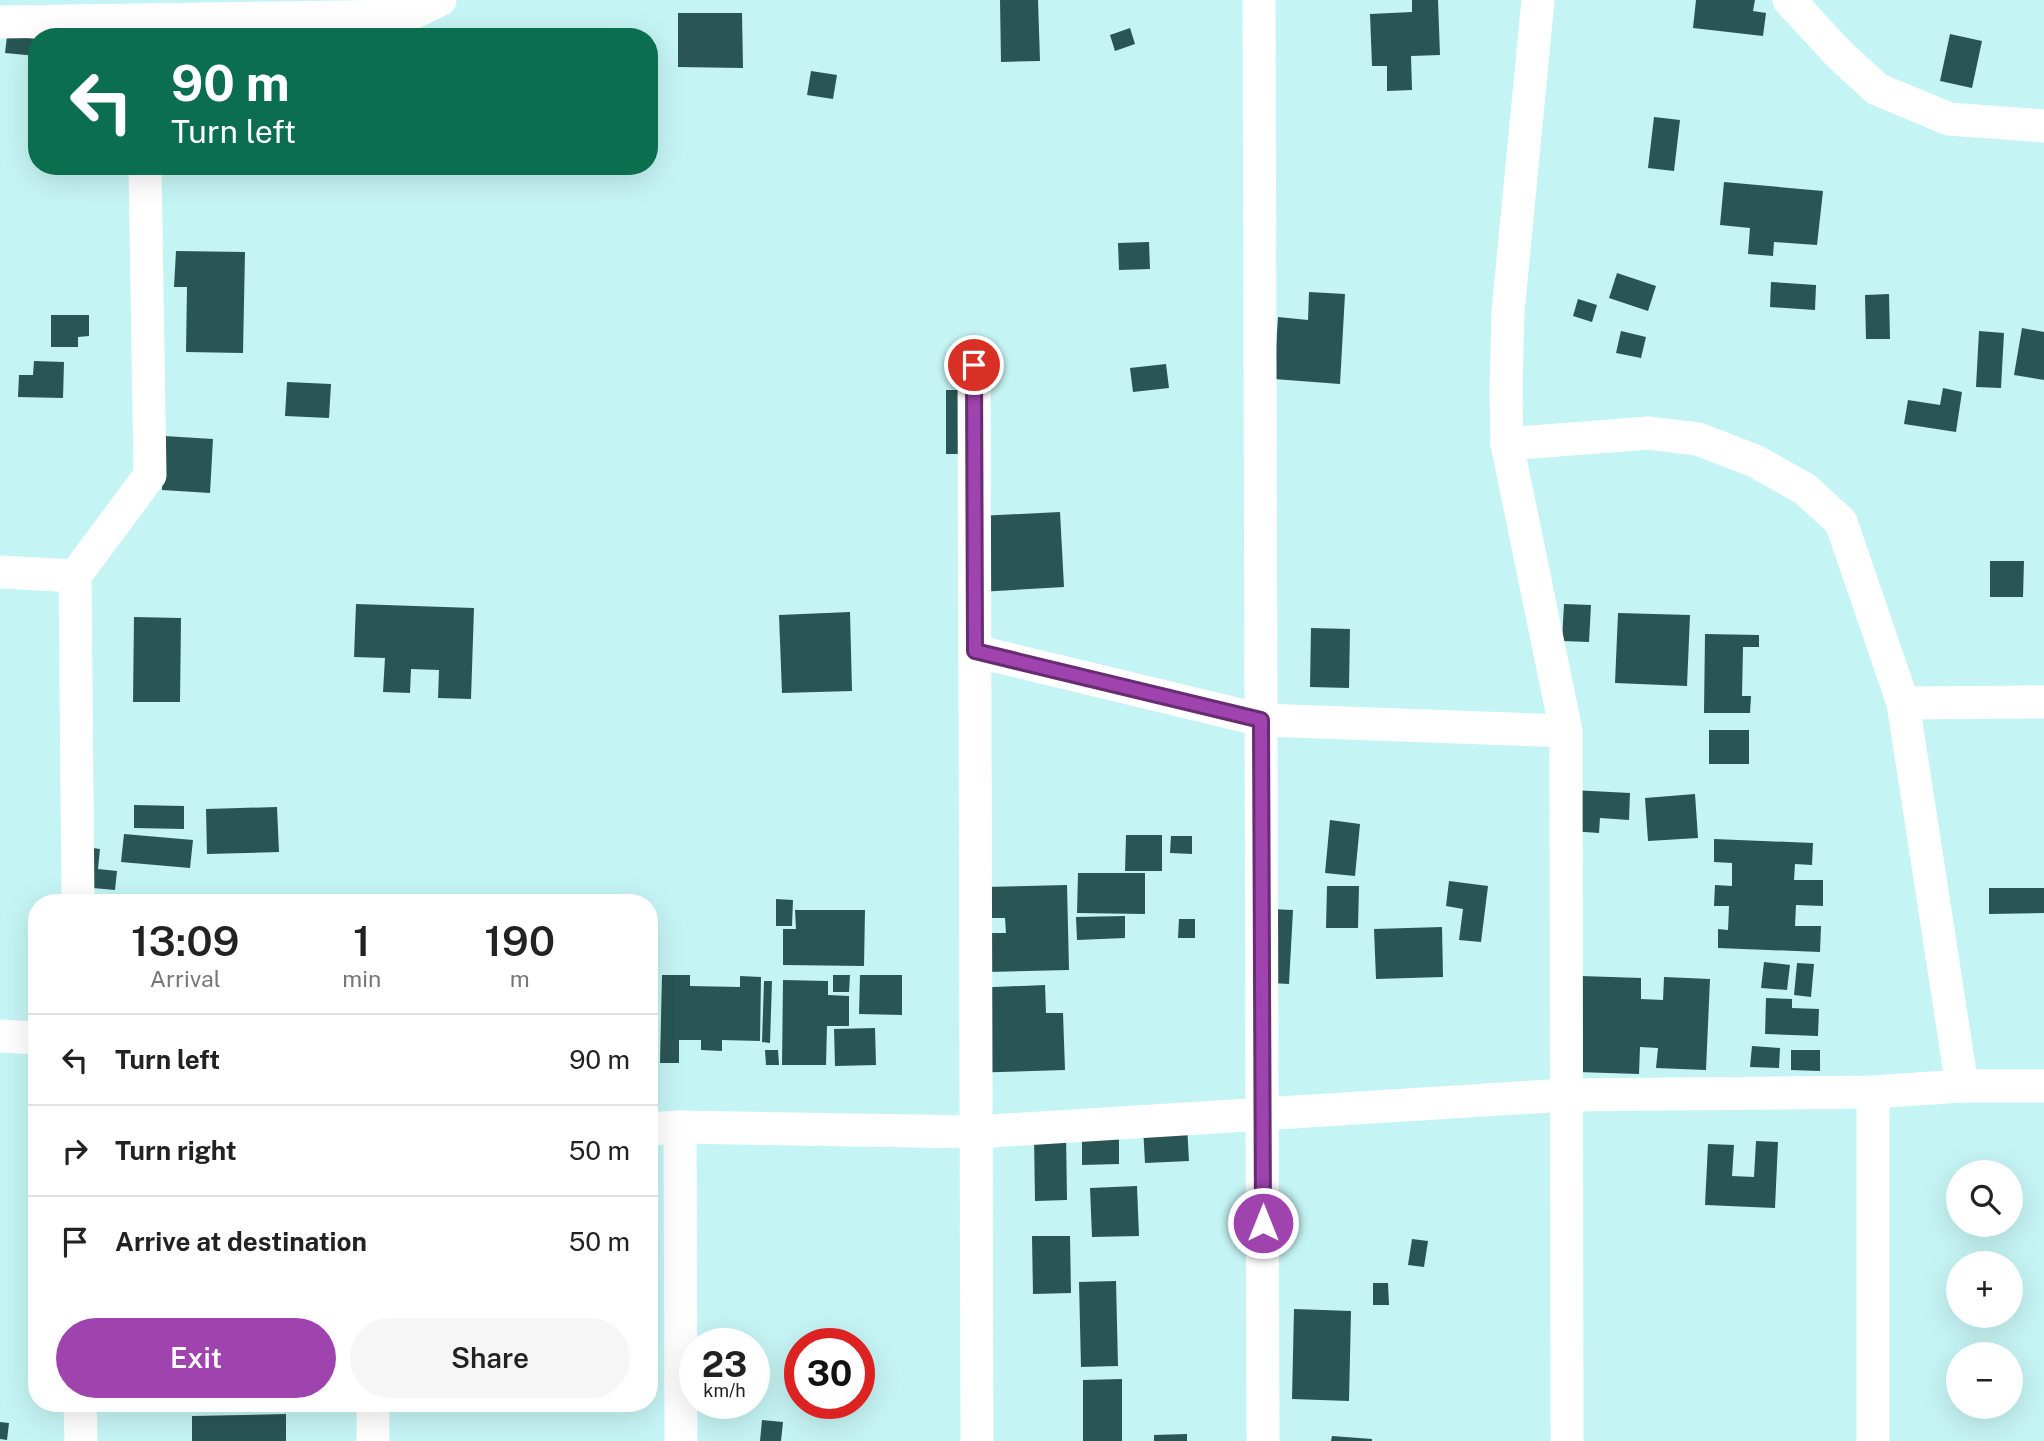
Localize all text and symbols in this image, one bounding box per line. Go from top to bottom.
text: 90 m [171,54,290,112]
icon: left [56,56,147,147]
text: Turn left [171,113,296,150]
pin [944,335,1004,395]
icon: arrive [955,346,993,384]
text: 13:09 [131,916,239,965]
text: 1 [353,916,371,965]
text: 190 [484,916,555,965]
text: Arrival [150,965,221,992]
text: min [342,965,381,992]
text: m [510,965,530,992]
icon: left [56,1041,94,1079]
text: Turn left [115,1044,220,1075]
text: 90 m [569,1044,630,1075]
icon: right [56,1132,94,1170]
text: Turn right [115,1135,237,1166]
text: 50 m [569,1135,630,1166]
map controls [1946,1160,2023,1419]
button: search [1946,1160,2023,1237]
position arrow [1226,1186,1300,1260]
icon: arrive [56,1223,94,1261]
text: Arrive at destination [115,1226,367,1257]
text: 50 m [569,1226,630,1257]
button: + [1946,1251,2023,1328]
button: Exit [56,1318,336,1398]
button: Share [350,1318,630,1398]
speed limit sign: 30 [784,1328,875,1419]
button: − [1946,1342,2023,1419]
text: 23 [702,1344,747,1385]
text: km/h [703,1380,746,1401]

